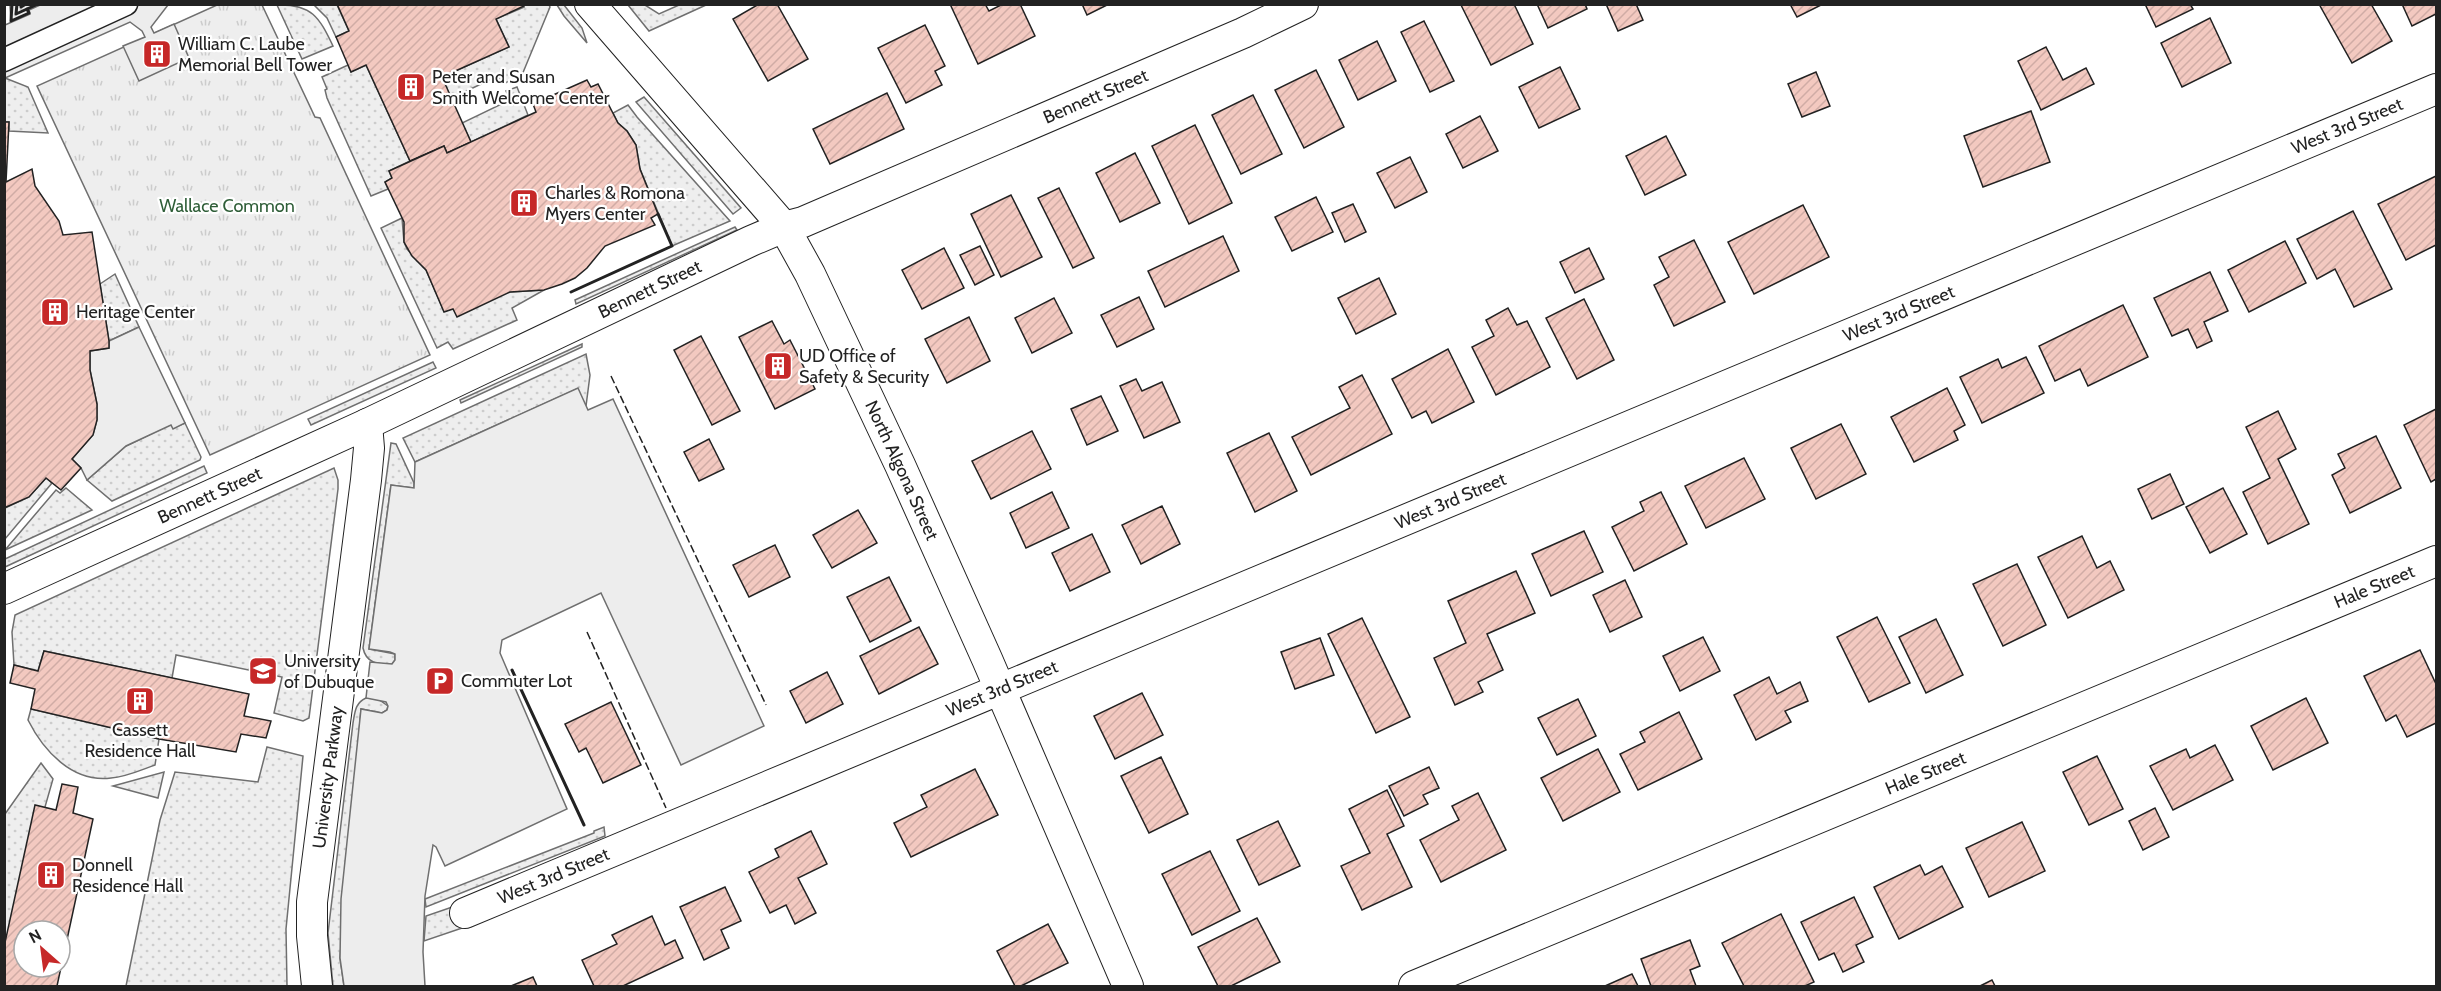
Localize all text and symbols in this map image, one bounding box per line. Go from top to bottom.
place label: William C. Laube Memorial Bell Tower [178,33,332,76]
building icon: William C. Laube Memorial Bell Tower [141,38,173,70]
street label: Bennett Street [1040,64,1151,129]
place label: Peter and Susan Smith Welcome Center [432,66,610,109]
building icon: Peter and Susan Smith Welcome Center [395,71,427,103]
street label: West 3rd Street [2288,93,2406,159]
place label: Charles & Romona Myers Center [545,182,685,225]
building icon: Charles & Romona Myers Center [508,187,540,219]
park label: Wallace Common [159,195,295,217]
street label: Bennett Street [595,255,705,323]
street label: West 3rd Street [1840,281,1958,347]
building icon: Heritage Center [39,296,71,328]
place label: Heritage Center [76,301,195,323]
place label: UD Office of Safety & Security [799,345,929,388]
building icon: UD Office of Safety & Security [762,350,794,382]
street label: North Algona Street [860,397,943,544]
street label: Bennett Street [154,462,265,529]
street label: West 3rd Street [1391,468,1509,534]
street label: Hale Street [2331,560,2418,613]
place label: University of Dubuque [284,650,374,693]
school or university icon: University of Dubuque [247,655,279,687]
street label: West 3rd Street [943,655,1061,722]
parking icon: Commuter Lot [424,665,456,697]
place label: Commuter Lot [461,670,572,692]
building icon: Cassett Residence Hall [124,685,156,717]
street label: University Parkway [308,705,348,850]
place label: Cassett Residence Hall [84,719,196,762]
street label: Hale Street [1882,747,1969,800]
street label: West 3rd Street [495,843,613,909]
place label: Donnell Residence Hall [72,854,184,897]
building icon: Donnell Residence Hall [35,859,67,891]
north arrow [12,919,72,979]
text: N [26,925,45,947]

